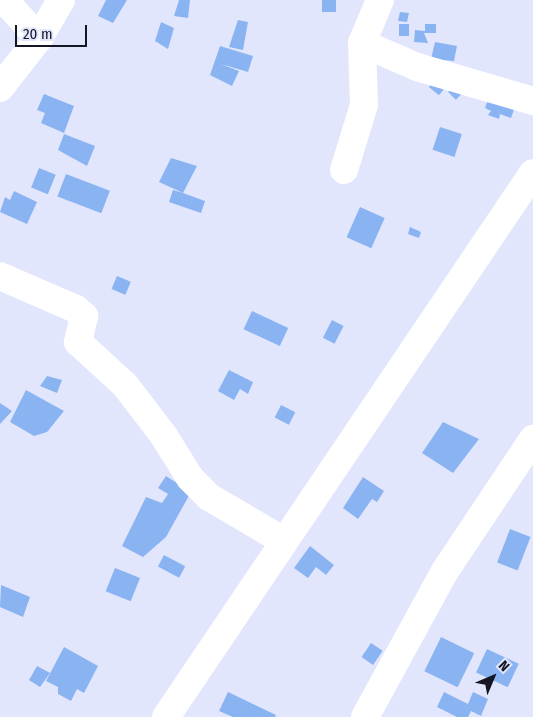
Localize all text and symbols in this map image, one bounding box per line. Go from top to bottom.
scale bar [18,15,90,47]
text: 20 m [23,25,53,43]
north arrow [468,652,518,702]
text: N [495,657,513,675]

